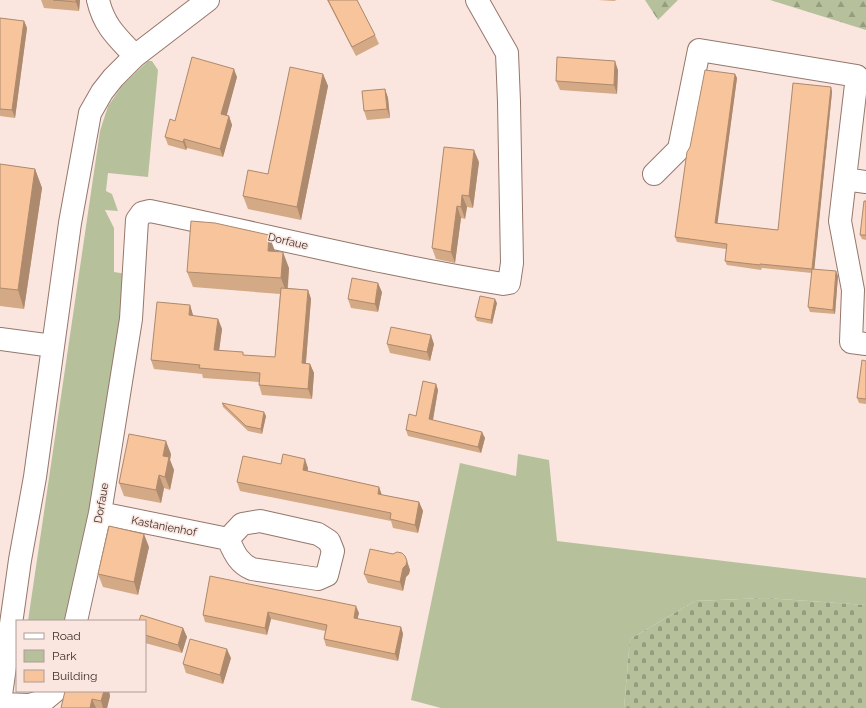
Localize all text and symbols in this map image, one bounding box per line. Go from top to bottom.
street label: Dorfaue [267,231,310,253]
street label: Dorfaue [92,481,112,524]
street label: Kastanienhof [130,514,198,539]
legend [16,620,146,692]
text: Road [52,629,81,643]
text: Park [52,649,77,663]
text: Building [52,669,98,683]

